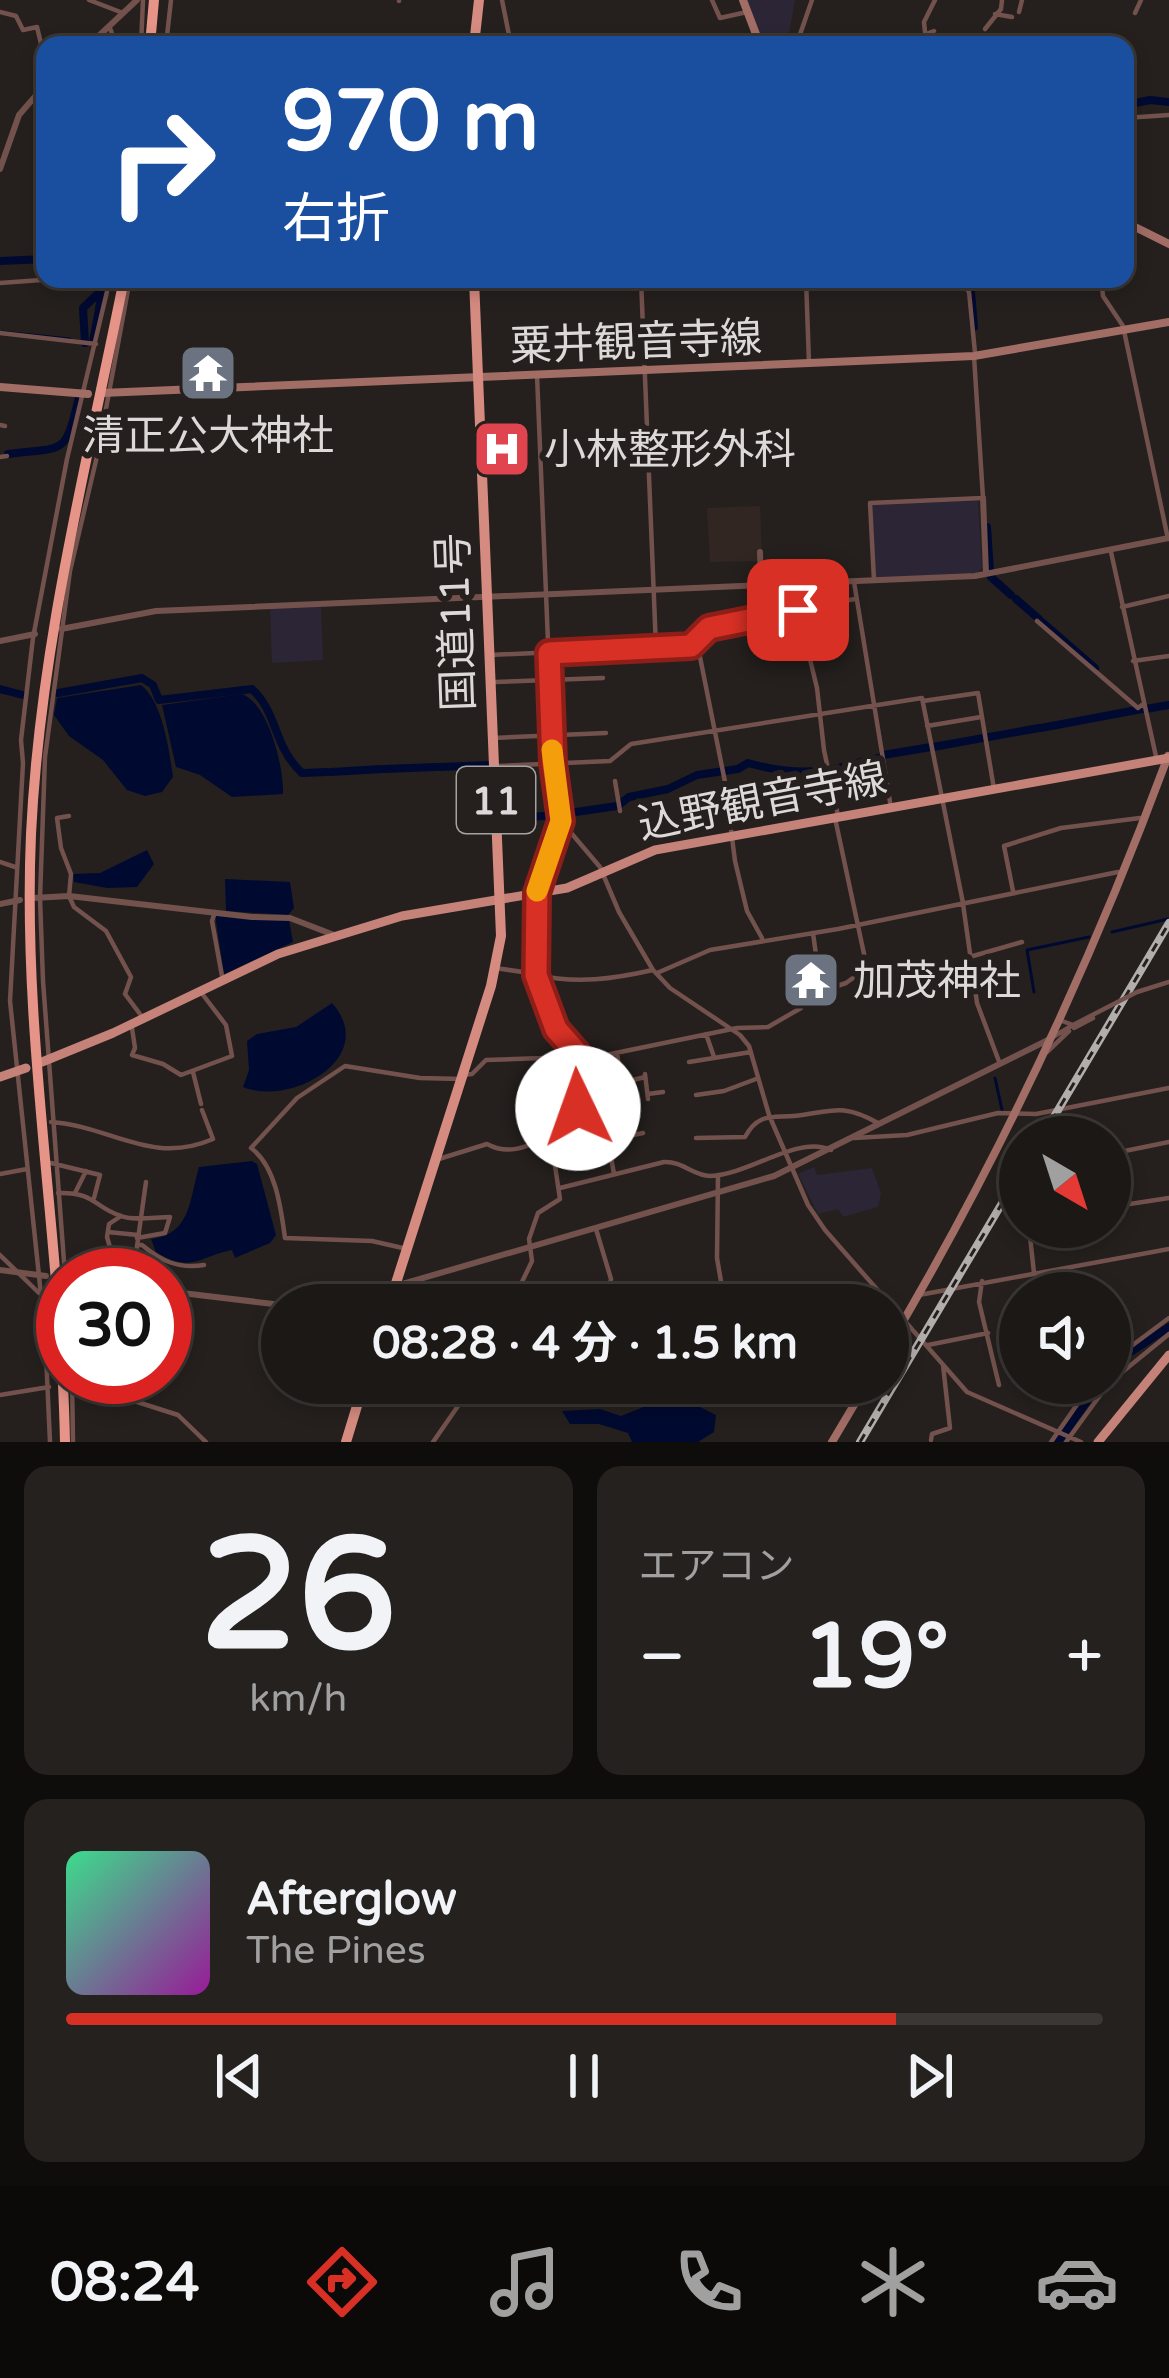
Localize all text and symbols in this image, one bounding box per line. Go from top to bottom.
text: 970 m [282,72,539,173]
icon: right [84,84,240,240]
text: 右折 [282,187,390,252]
street label: 粟井観音寺線 [509,313,763,372]
temple icon: 清正公大神社 [177,342,239,404]
place label: 清正公大神社 [82,411,334,462]
hospital icon: 小林整形外科 [471,418,533,480]
place label: 小林整形外科 [544,425,796,476]
street label: 国道11号 [428,532,485,712]
pin [747,559,849,661]
icon: arrive [765,577,831,643]
street label: 込野観音寺線 [634,752,891,851]
road number: 11 [457,767,535,833]
temple icon: 加茂神社 [780,949,842,1011]
place label: 加茂神社 [853,956,1021,1007]
position arrow [515,1045,641,1171]
north arrow [999,1116,1131,1248]
map controls [999,1116,1131,1404]
speed limit sign: 30 [36,1248,192,1404]
button: sound [999,1272,1131,1404]
text: 08:28 · 4 分 · 1.5 km [372,1317,798,1371]
text: 26 [200,1503,396,1691]
text: エアコン [639,1543,795,1590]
text: 19° [802,1603,949,1712]
text: − [639,1617,686,1697]
text: + [1066,1617,1103,1697]
text: km/h [249,1675,347,1722]
text: Afterglow [246,1873,457,1927]
text: The Pines [246,1927,426,1974]
icon: previous [206,2043,272,2109]
icon: pause [551,2043,617,2109]
icon: next [897,2043,963,2109]
icon: directions [300,2240,384,2324]
icon: music [483,2240,567,2324]
icon: phone [667,2240,751,2324]
icon: climate [851,2240,935,2324]
icon: car [1035,2240,1119,2324]
text: 08:24 [50,2250,200,2315]

